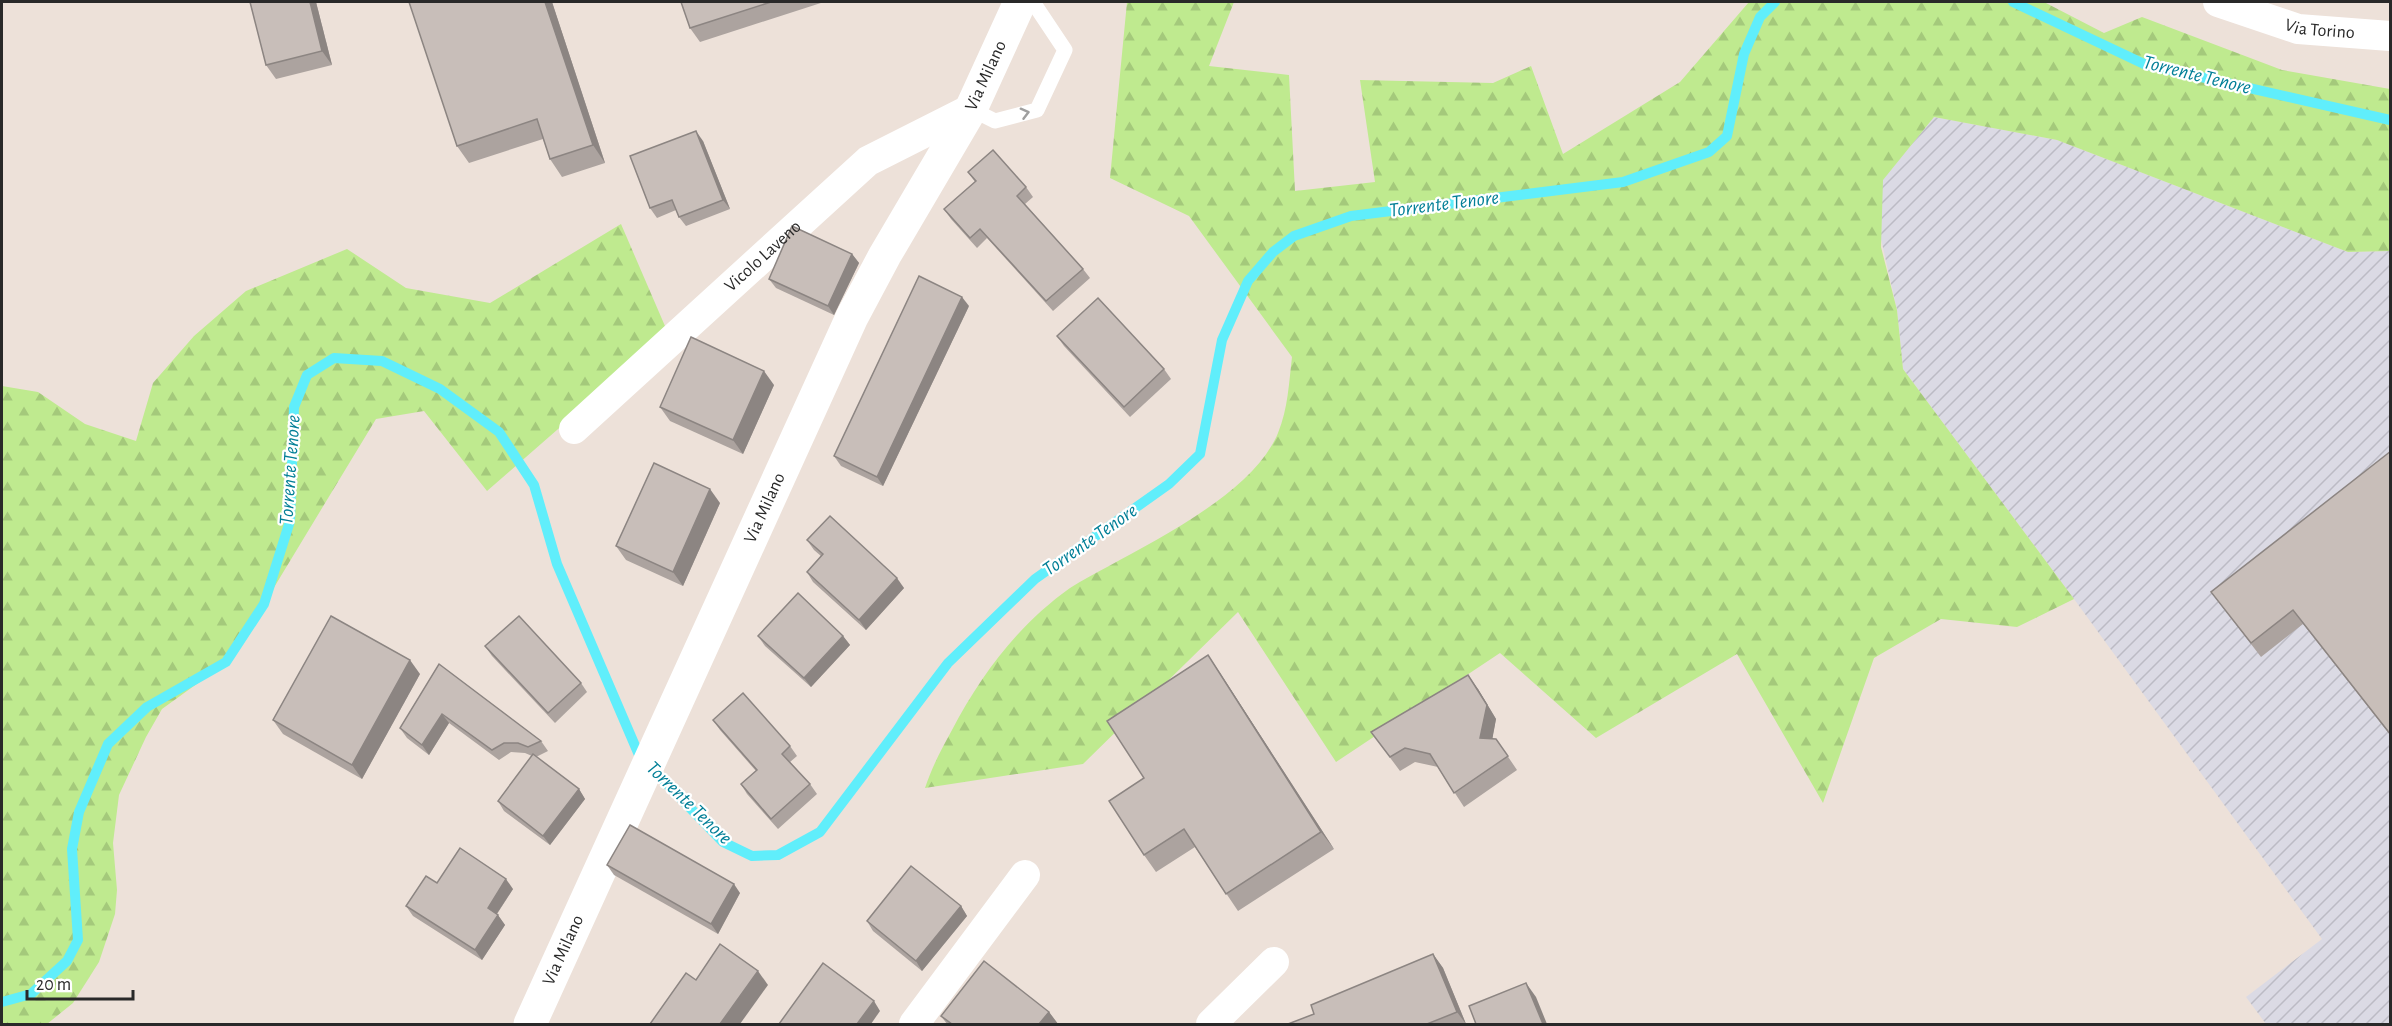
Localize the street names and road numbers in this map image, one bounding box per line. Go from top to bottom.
street label: Via Torino [2282,16,2355,42]
street label: Via Milano [962,38,1010,114]
street label: Vicolo Laveno [722,217,805,296]
street label: Via Milano [741,470,789,546]
street label: Via Milano [540,912,587,988]

